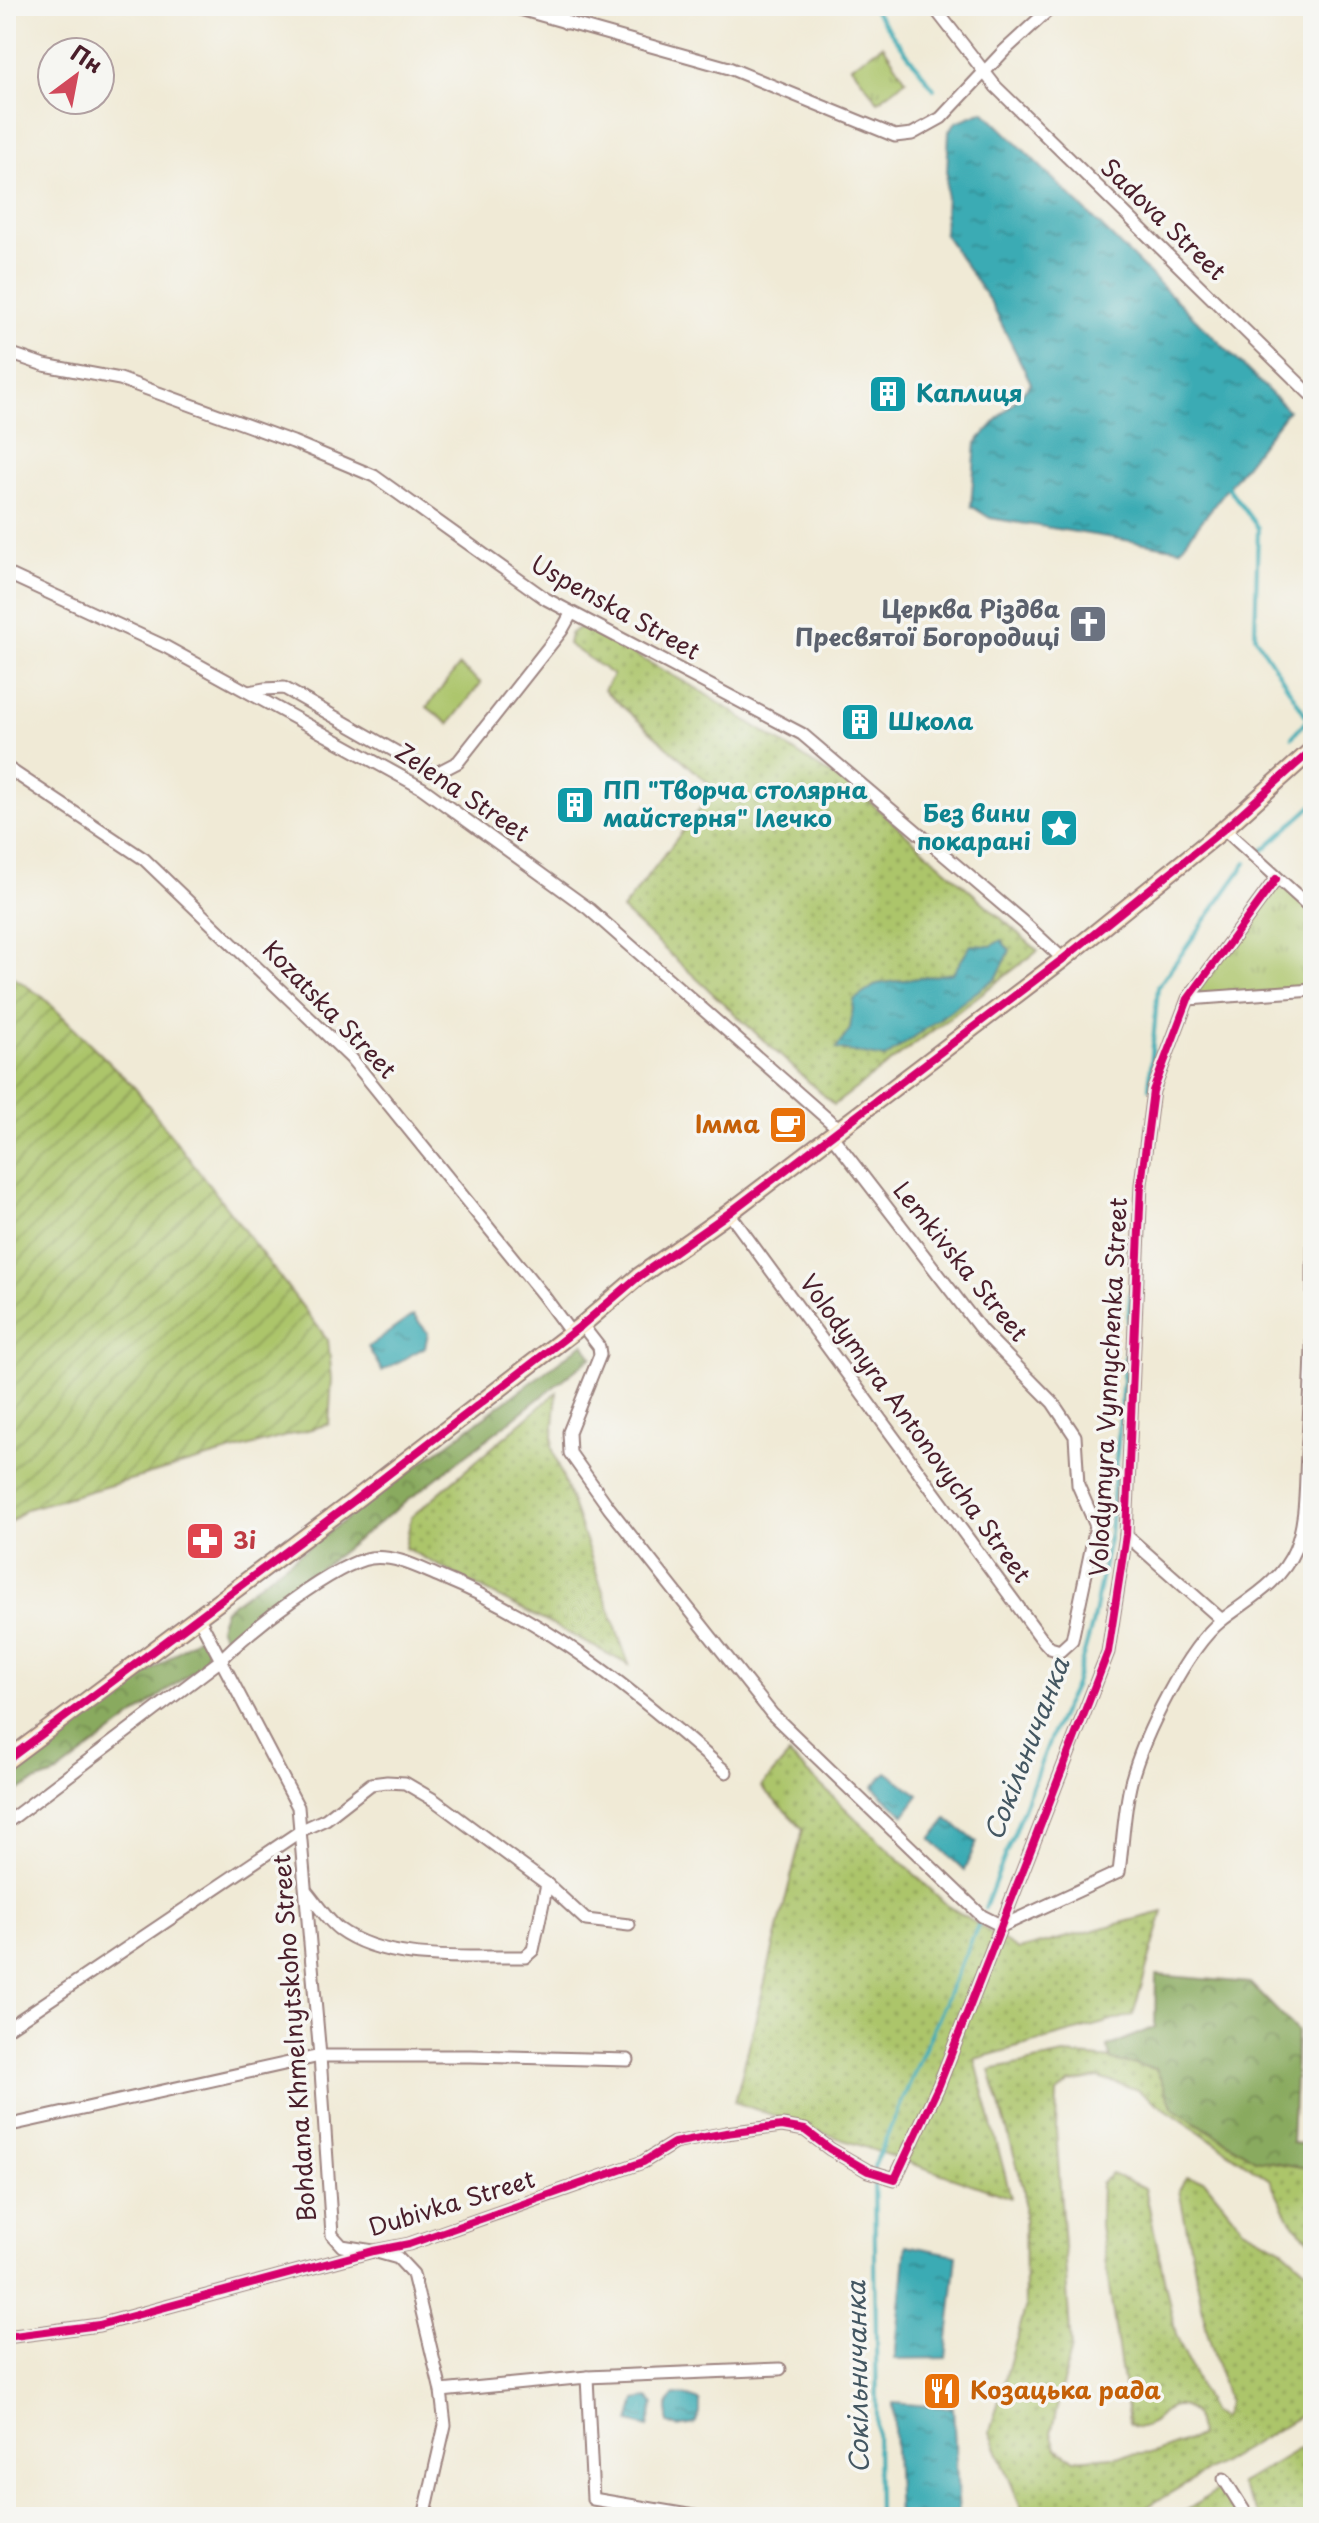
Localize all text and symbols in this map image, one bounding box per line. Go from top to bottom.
text: Пн [65,35,110,80]
north arrow [36,36,116,116]
street label: Sadova Street [1094,149,1235,288]
building icon: Каплиця [867,373,909,415]
place label: Каплиця [916,374,1023,410]
street label: Uspenska Street [525,545,707,668]
place label: Церква Різдва Пресвятої Богородиці [795,590,1061,654]
church icon: Церква Різдва Пресвятої Богородиці [1067,603,1109,645]
building icon: Школа [839,701,881,743]
place label: Школа [888,702,974,738]
street label: Zelena Street [389,733,538,850]
place label: ПП "Творча столярна майстерня" Ілечко [603,771,868,835]
building icon: ПП "Творча столярна майстерня" Ілечко [554,784,596,826]
place label: Без вини покарані [917,794,1031,858]
place icon: Без вини покарані [1038,807,1080,849]
street label: Kozatska Street [255,932,406,1086]
cafe icon: Імма [767,1104,809,1146]
place label: Імма [695,1105,760,1141]
street label: Lemkivska Street [886,1173,1038,1349]
street label: Volodymyra Vynnychenka Street [1079,1196,1135,1577]
street label: Volodymyra Antonovycha Street [792,1266,1041,1590]
pharmacy icon: 3і [184,1520,226,1562]
place label: 3і [233,1521,256,1557]
water label: Сокільничанка [973,1651,1079,1845]
street label: Bohdana Khmelnytskoho Street [262,1853,324,2223]
street label: Dubivka Street [364,2160,539,2244]
water label: Сокільничанка [835,2280,878,2474]
restaurant icon: Козацька рада [921,2370,963,2412]
place label: Козацька рада [970,2371,1161,2407]

